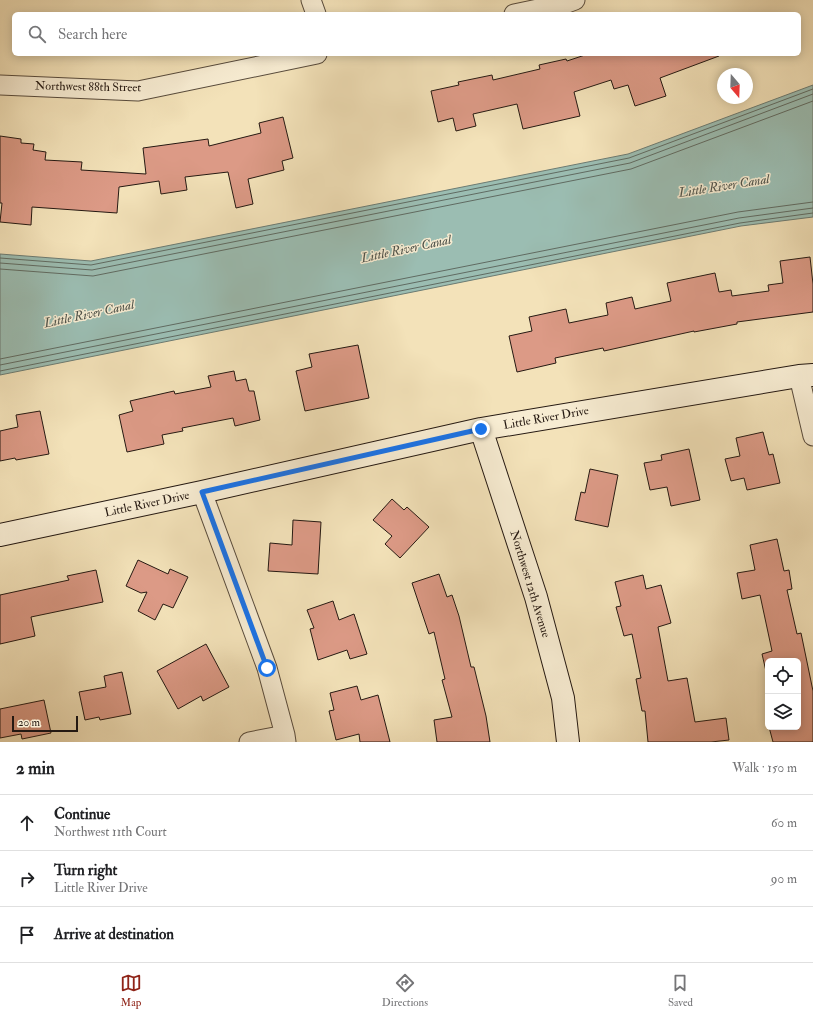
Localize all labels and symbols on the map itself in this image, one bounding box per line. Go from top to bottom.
north arrow [717,68,753,104]
street label: Northwest 88th Street [35,79,141,95]
water label: Little River Canal [676,171,771,201]
water label: Little River Canal [359,231,453,267]
water label: Little River Canal [42,296,136,332]
street label: Little River Drive [502,403,590,433]
route end [472,420,490,438]
street label: Little River Drive [103,488,191,520]
street label: Northwest 12th Avenue [507,529,553,639]
route start [258,659,276,677]
scale bar [12,714,78,733]

